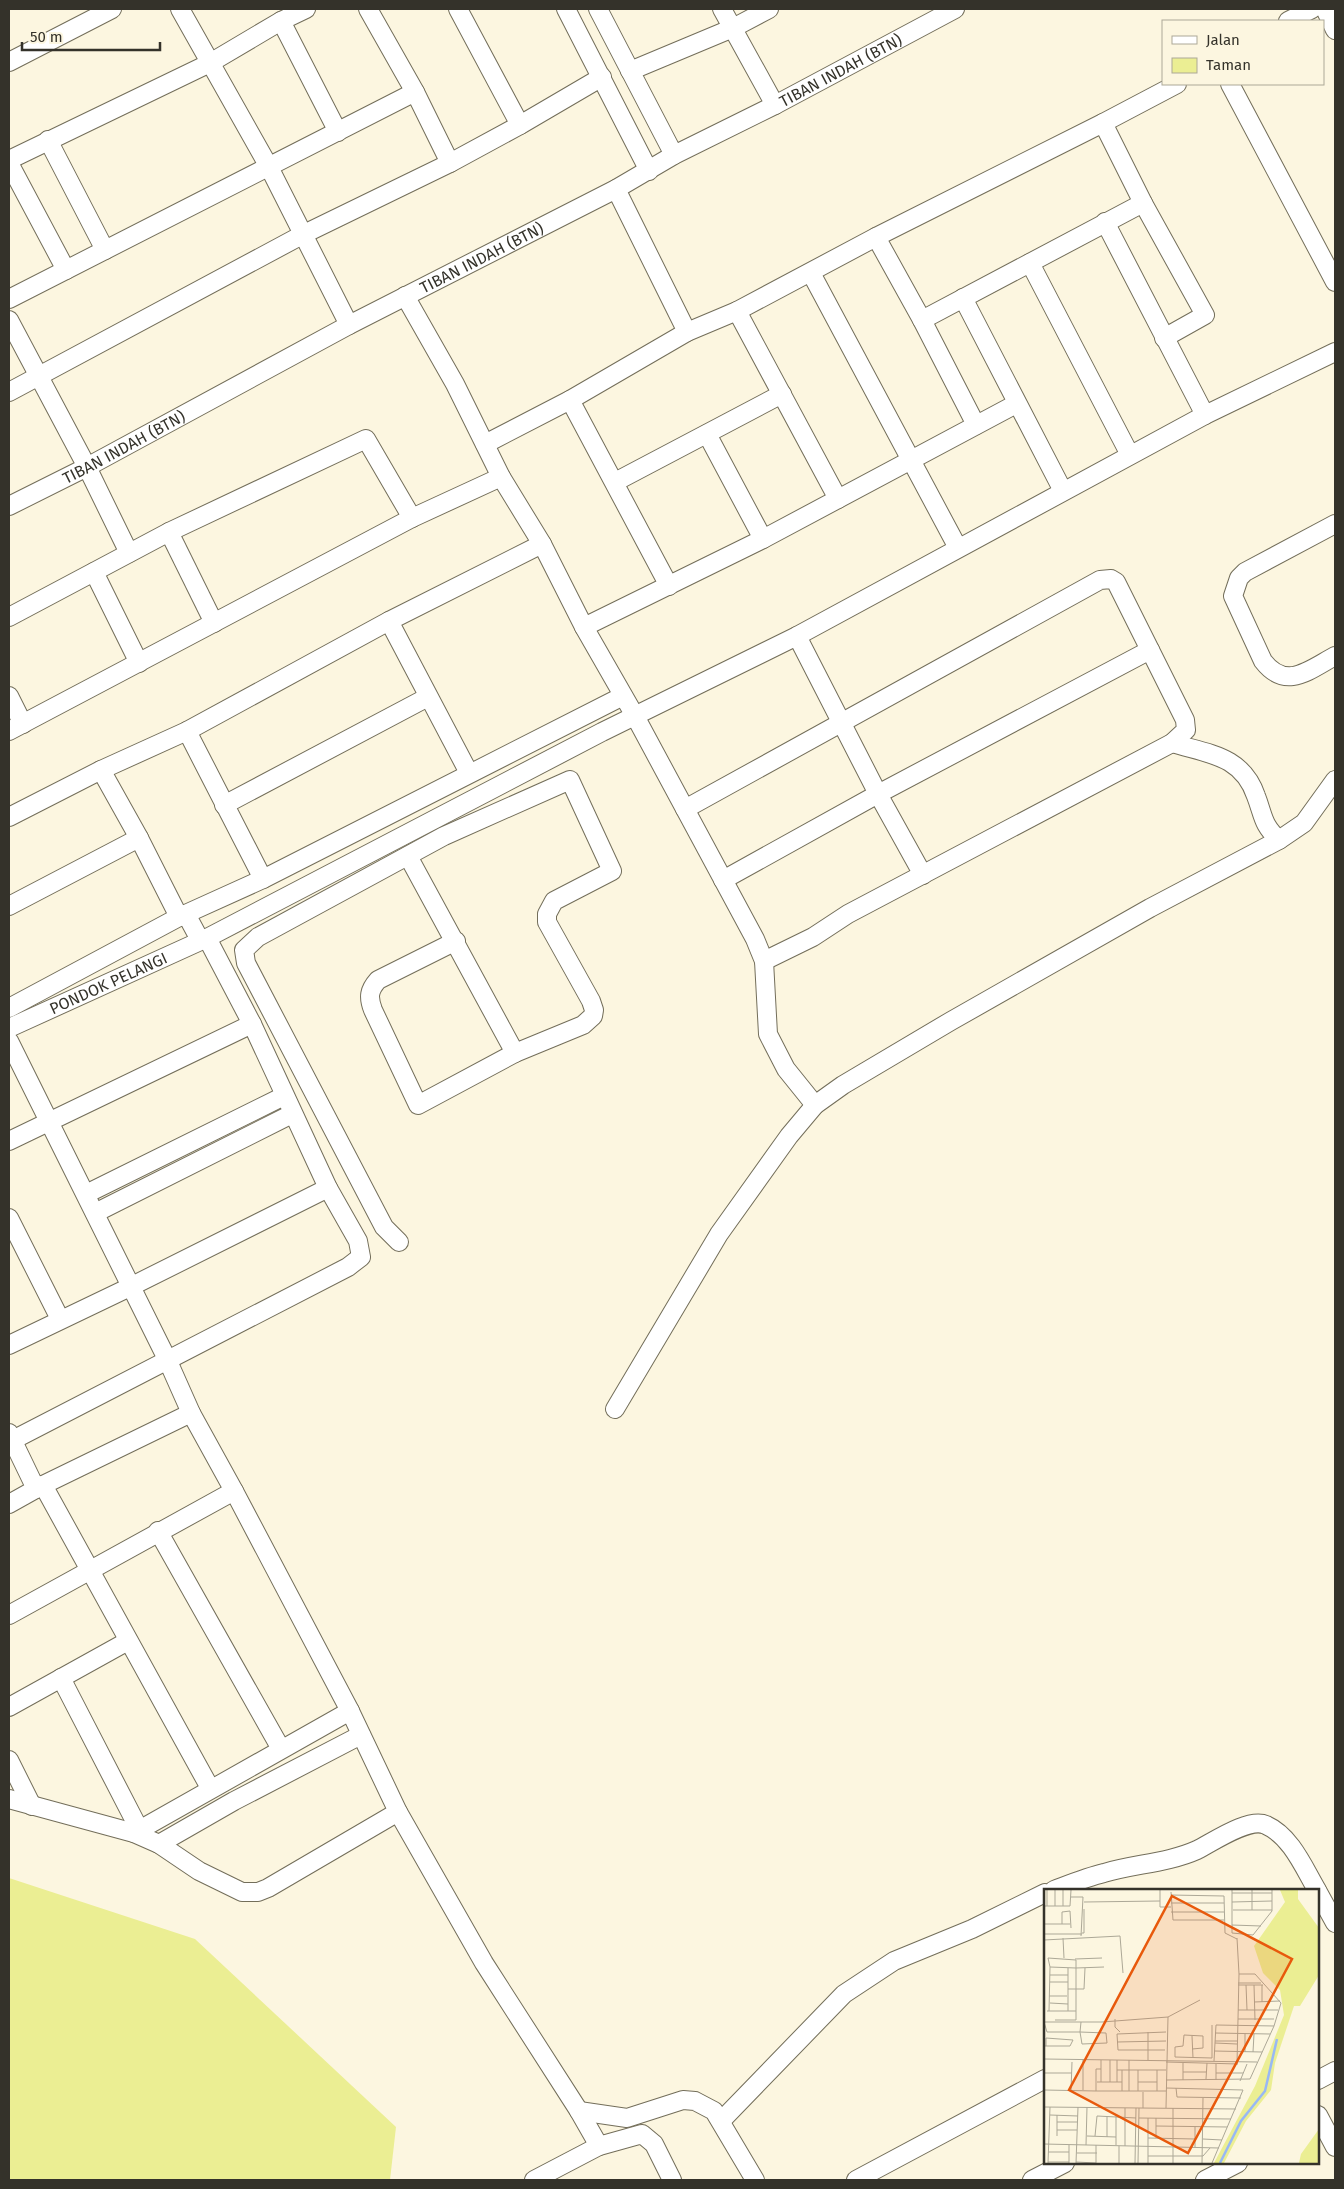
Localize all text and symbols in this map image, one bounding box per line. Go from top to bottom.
scale bar [22,20,160,52]
legend [1162,20,1324,85]
text: 50 m [30,28,63,46]
street label: TIBAN INDAH (BTN) [776,30,905,111]
text: Jalan [1206,31,1240,49]
text: Taman [1206,56,1251,74]
street label: TIBAN INDAH (BTN) [417,219,547,297]
street label: TIBAN INDAH (BTN) [59,407,188,488]
street label: PONDOK PELANGI [47,948,170,1018]
inset map [1044,1889,1319,2164]

